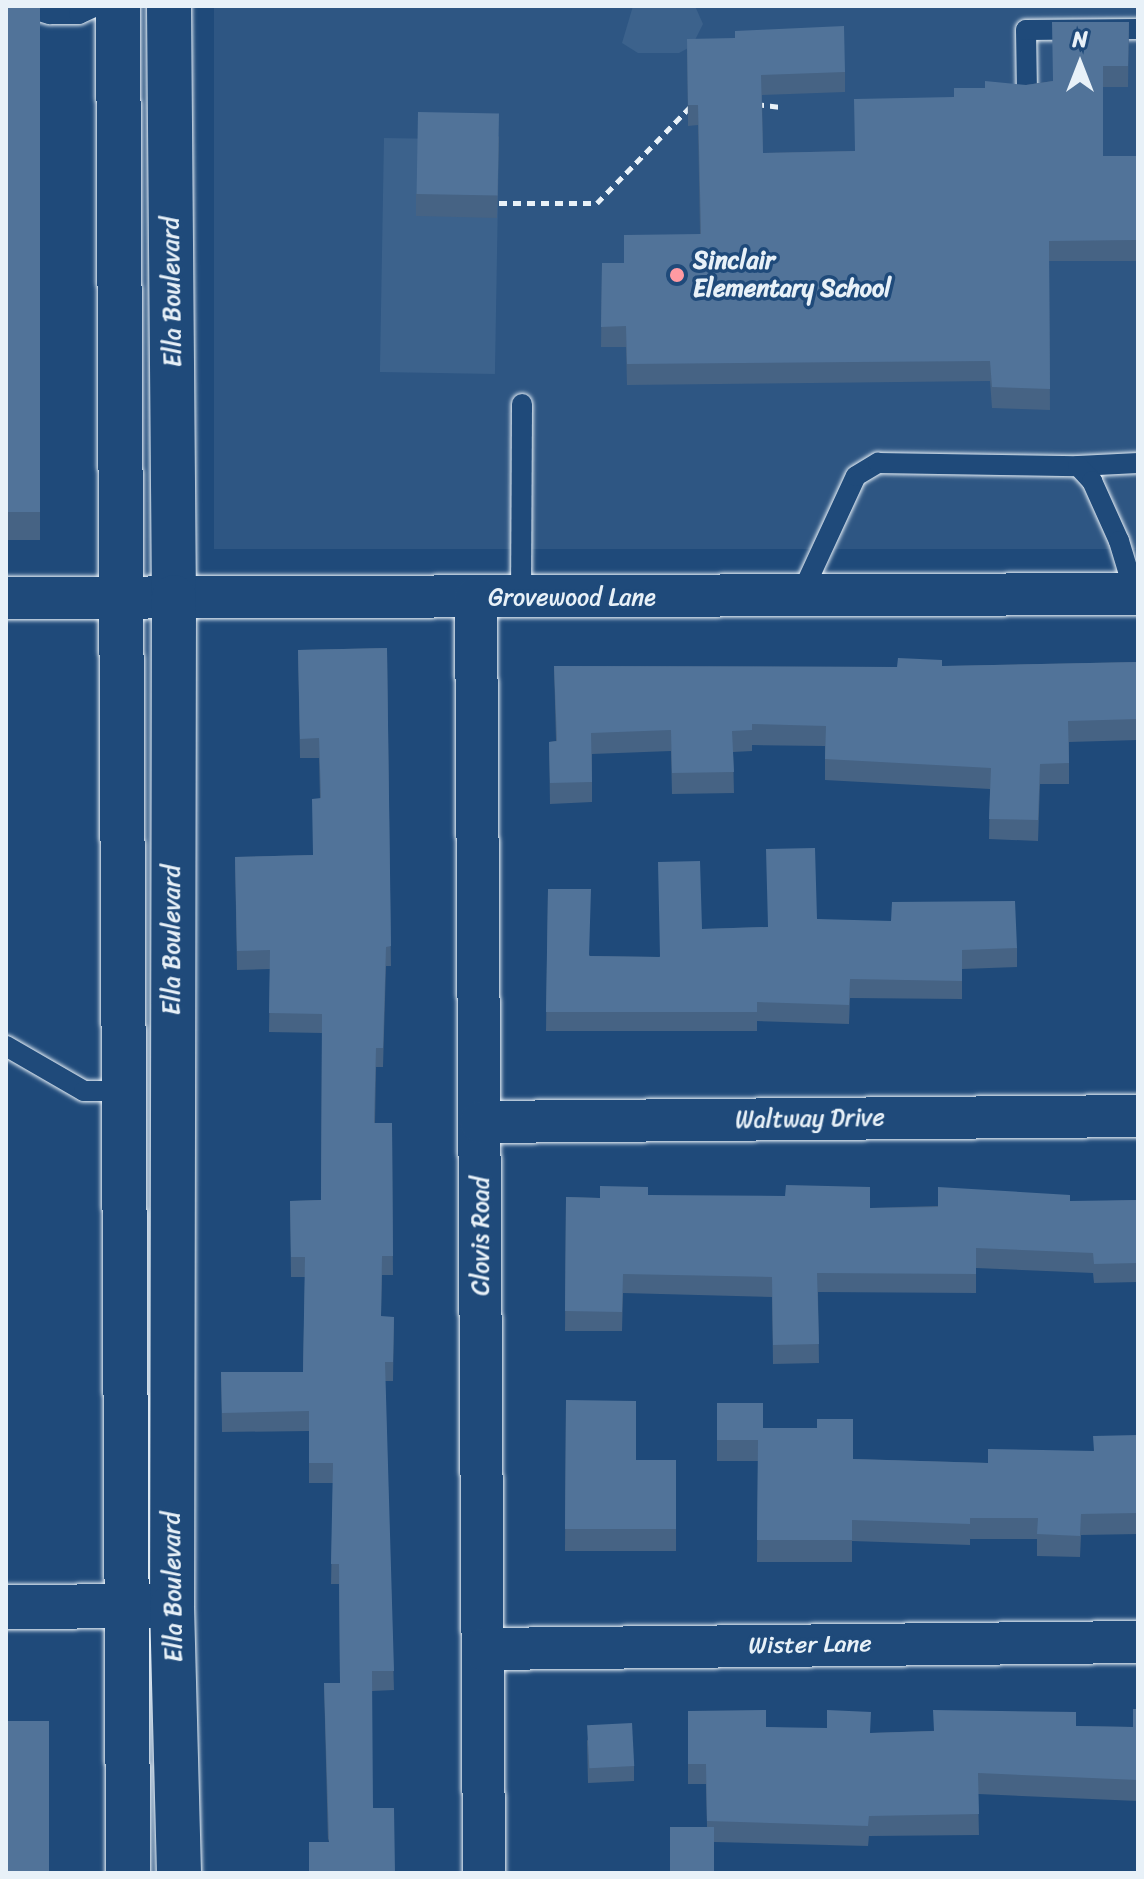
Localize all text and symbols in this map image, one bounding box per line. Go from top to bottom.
text: N [1072,20,1088,59]
north arrow [1040,24,1120,104]
street label: Ella Boulevard [156,217,188,367]
place label: Sinclair Elementary School [693,247,891,303]
marker: Sinclair Elementary School [668,266,686,284]
street label: Grovewood Lane [488,584,656,612]
street label: Ella Boulevard [158,865,186,1015]
street label: Waltway Drive [735,1103,885,1135]
street label: Clovis Road [467,1176,495,1296]
street label: Ella Boulevard [157,1512,189,1662]
street label: Wister Lane [748,1630,872,1660]

